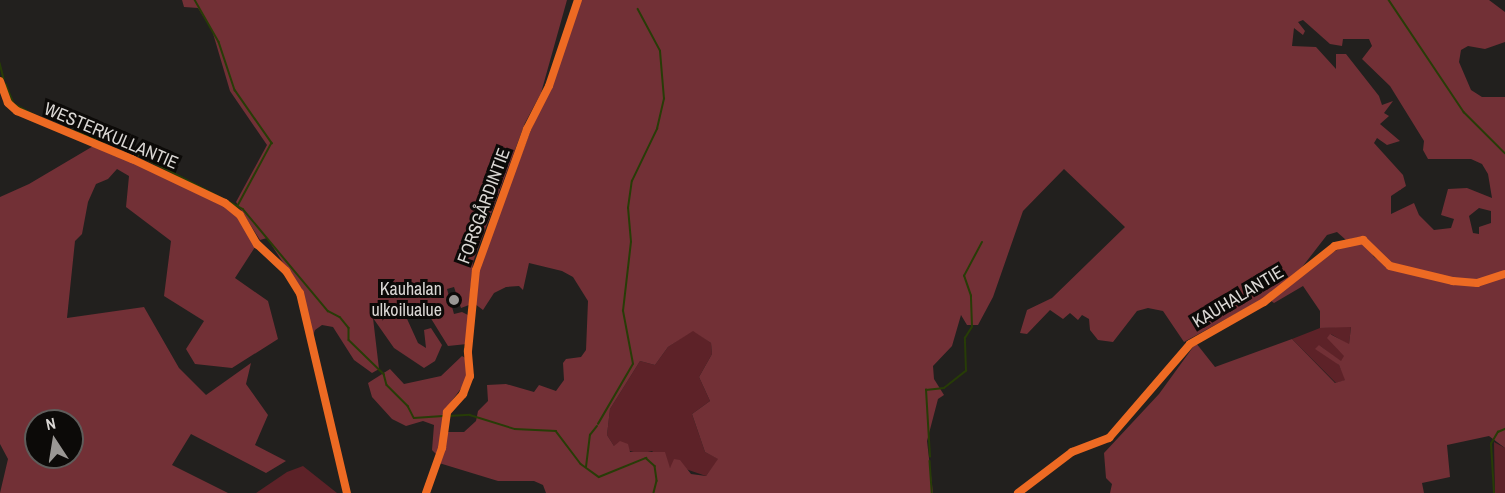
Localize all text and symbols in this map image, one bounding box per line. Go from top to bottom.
street label: WESTERKULLANTIE [41,98,181,174]
street label: FORSGÅRDINTIE [453,145,515,267]
street label: KAUHALANTIE [1188,261,1288,333]
place label: Kauhalan ulkoilualue [371,279,442,322]
marker: Kauhalan ulkoilualue [447,293,461,307]
north arrow [24,409,84,469]
text: N [44,412,58,435]

